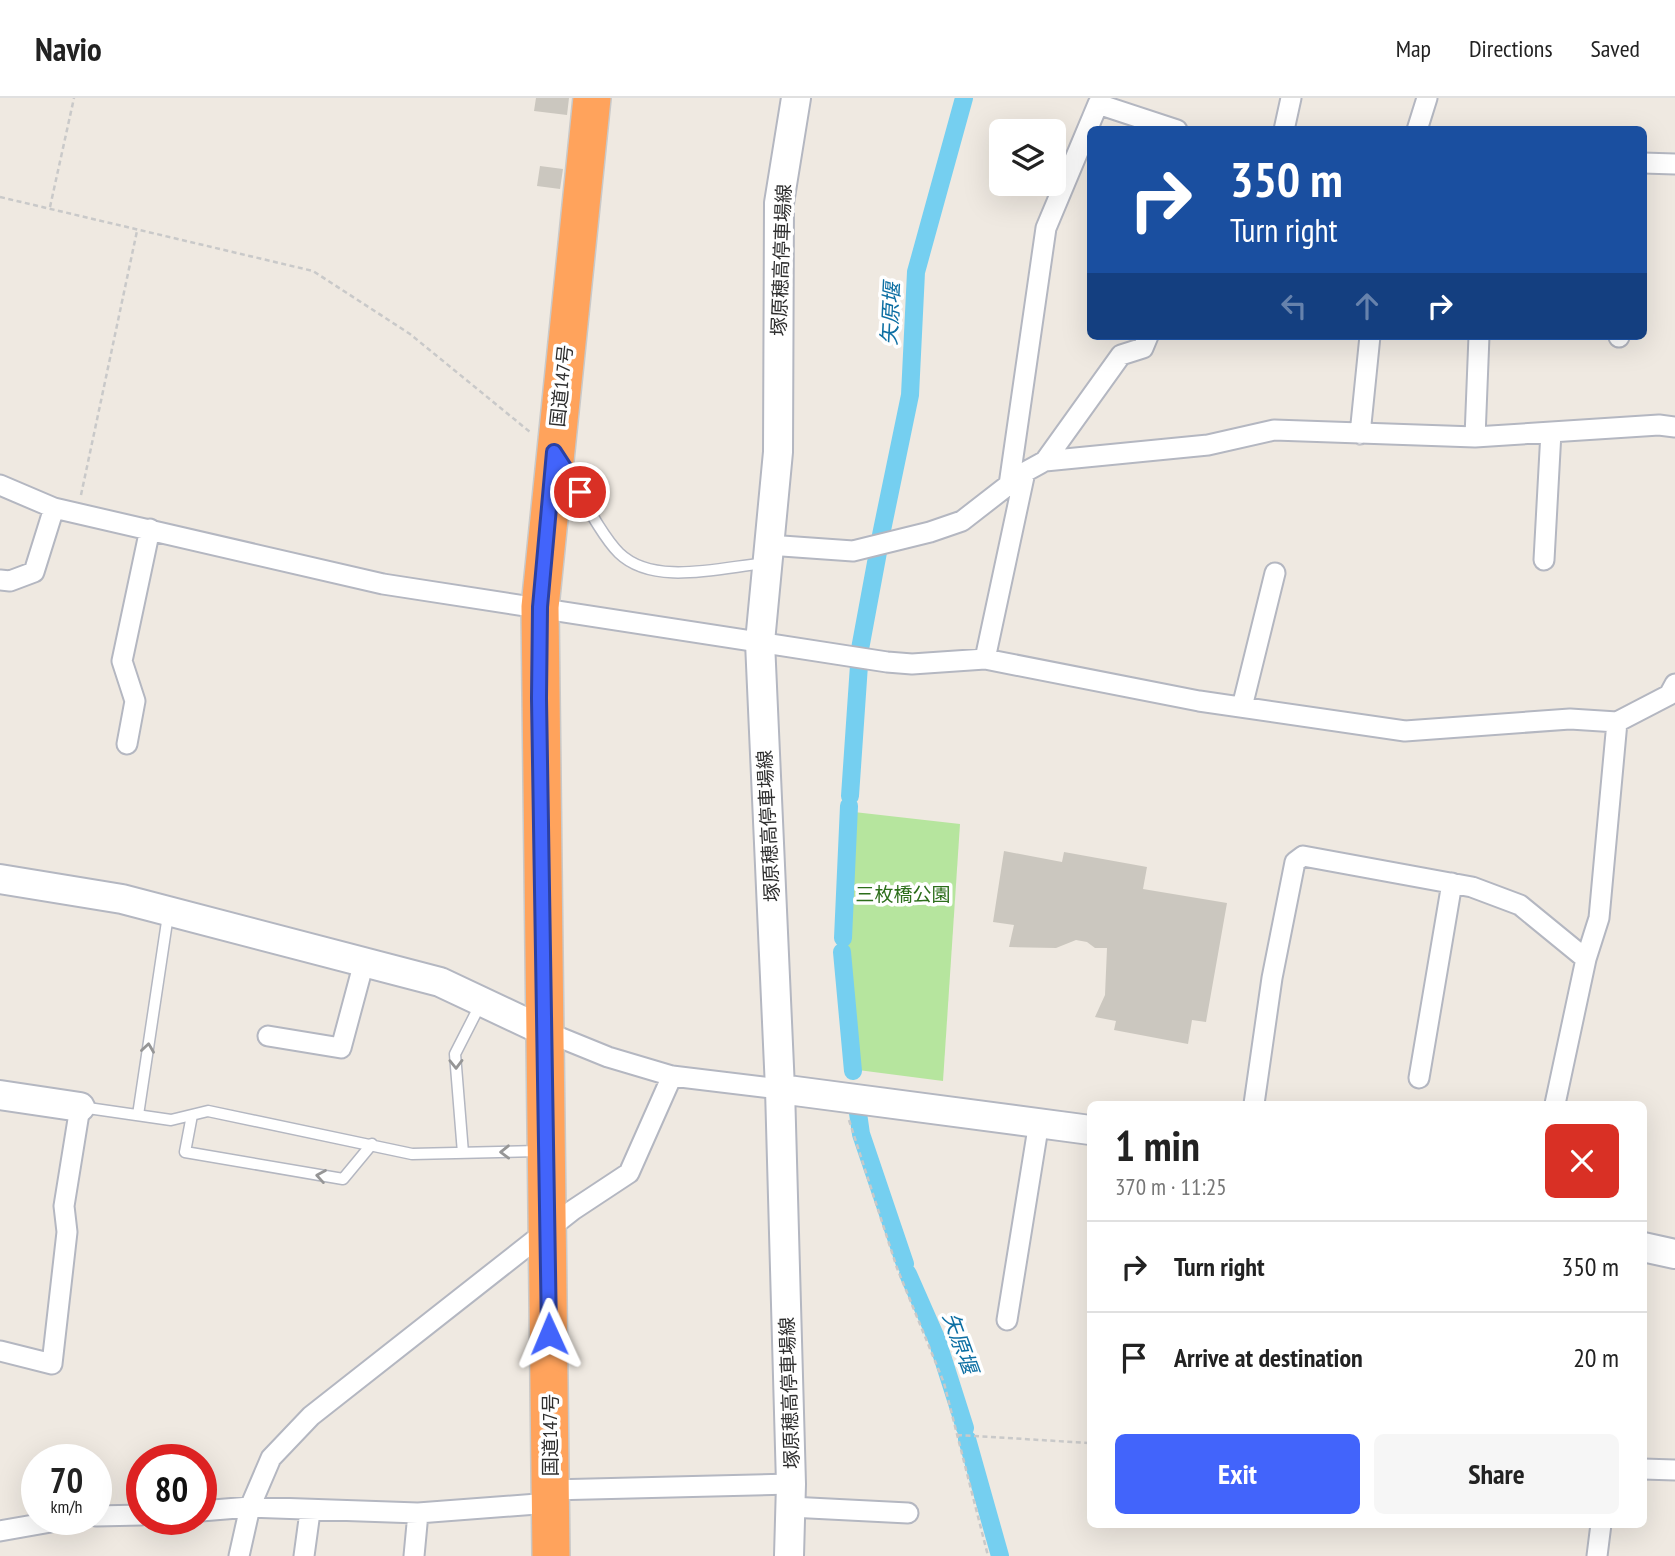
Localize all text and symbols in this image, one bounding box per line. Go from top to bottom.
text: Navio [35,27,102,70]
text: Map [1396,33,1431,64]
text: Directions [1469,33,1553,64]
text: Saved [1591,33,1640,64]
map controls [989,119,1066,196]
button: layers [989,119,1066,196]
text: 350 m [1230,147,1343,211]
icon: right [1115,154,1206,245]
street label: 塚原穂高停車場線 [766,184,796,336]
text: Turn right [1230,209,1338,251]
water label: 矢原堰 [875,278,906,346]
icon: left [1275,287,1313,325]
icon: ahead [1348,287,1386,325]
icon: right [1421,287,1459,325]
street label: 国道147号 [545,344,577,428]
pin [550,462,610,522]
icon: arrive [561,473,599,511]
street label: 塚原穂高停車場線 [752,749,784,903]
park label: 三枚橋公園 [855,882,951,906]
one-way arrow [140,1042,155,1054]
one-way arrow [448,1059,464,1070]
text: 1 min [1115,1118,1200,1173]
button: close [1545,1124,1619,1198]
one-way arrow [499,1144,510,1160]
one-way arrow [315,1169,327,1184]
text: 370 m · 11:25 [1115,1172,1227,1201]
icon: right [1115,1248,1153,1286]
text: Turn right [1174,1250,1265,1283]
text: 350 m [1561,1250,1619,1283]
position arrow [512,1297,586,1371]
water label: 矢原堰 [937,1309,985,1381]
street label: 塚原穂高停車場線 [774,1317,804,1469]
icon: arrive [1115,1339,1153,1377]
text: Arrive at destination [1174,1341,1363,1374]
text: 20 m [1573,1341,1619,1374]
street label: 国道147号 [538,1394,562,1476]
button: Exit [1115,1434,1360,1514]
button: Share [1374,1434,1619,1514]
speed limit sign: 80 [126,1444,217,1535]
text: 70 [50,1457,83,1503]
text: km/h [51,1495,82,1518]

